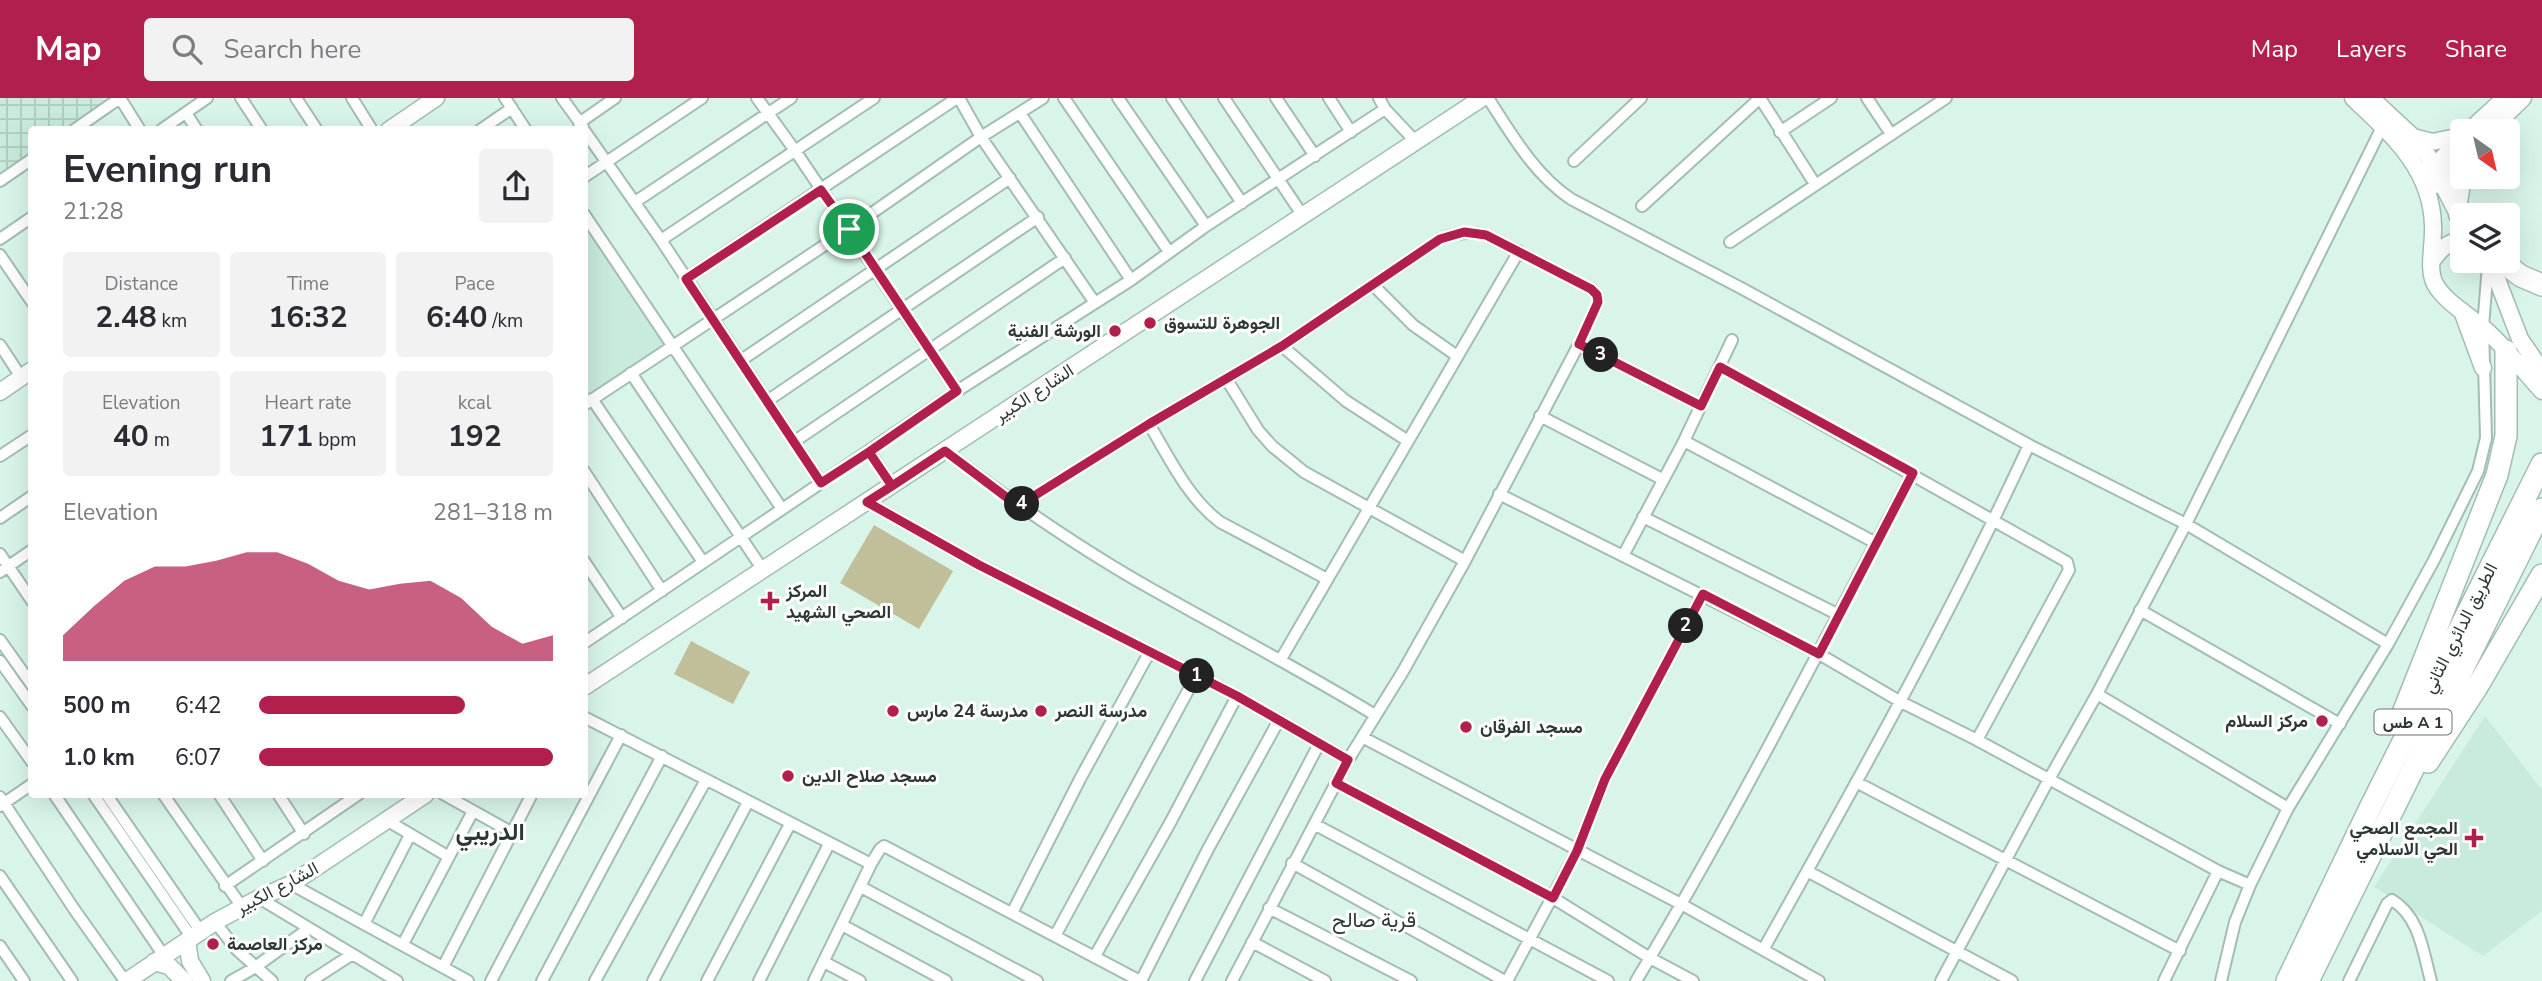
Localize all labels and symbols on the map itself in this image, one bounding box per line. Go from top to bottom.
north arrow [2450,119,2520,189]
pin [819,199,879,259]
place label: الجوهرة للتسوق [1164,311,1280,335]
marker: الجوهرة للتسوق [1142,315,1158,331]
place label: الورشة الفنية [1008,319,1101,343]
marker: الورشة الفنية [1107,323,1123,339]
pin: 3 [1584,338,1618,372]
street label: الشارع الكبير [989,358,1078,428]
pin: 4 [1004,486,1040,522]
street label: الطريق الدائري الثاني [2417,559,2506,699]
place label: المركز الصحي الشهيد [785,579,891,627]
marker: المركز الصحي الشهيد [760,591,780,611]
pin: 2 [1668,608,1704,644]
pin: 1 [1180,658,1214,694]
place label: مدرسة 24 مارس [907,699,1029,723]
place label: مدرسة النصر [1054,699,1147,723]
marker: مدرسة 24 مارس [885,703,901,719]
marker: مدرسة النصر [1033,703,1049,719]
place label: مركز السلام [2225,709,2308,733]
road number: طس A 1 [2374,709,2452,734]
marker: مركز السلام [2314,713,2330,729]
place label: مسجد الفرقان [1480,715,1583,739]
marker: مسجد الفرقان [1458,719,1474,735]
place label: مسجد صلاح الدين [802,764,937,788]
marker: مسجد صلاح الدين [780,768,796,784]
district label: الدريبي [455,816,525,852]
place label: المجمع الصحي الحي الاسلامي [2349,816,2458,864]
marker: المجمع الصحي الحي الاسلامي [2464,828,2484,848]
street label: الشارع الكبير [231,856,322,920]
district label: قرية صالح [1332,906,1416,934]
place label: مركز العاصمة [227,932,323,956]
marker: مركز العاصمة [205,936,221,952]

